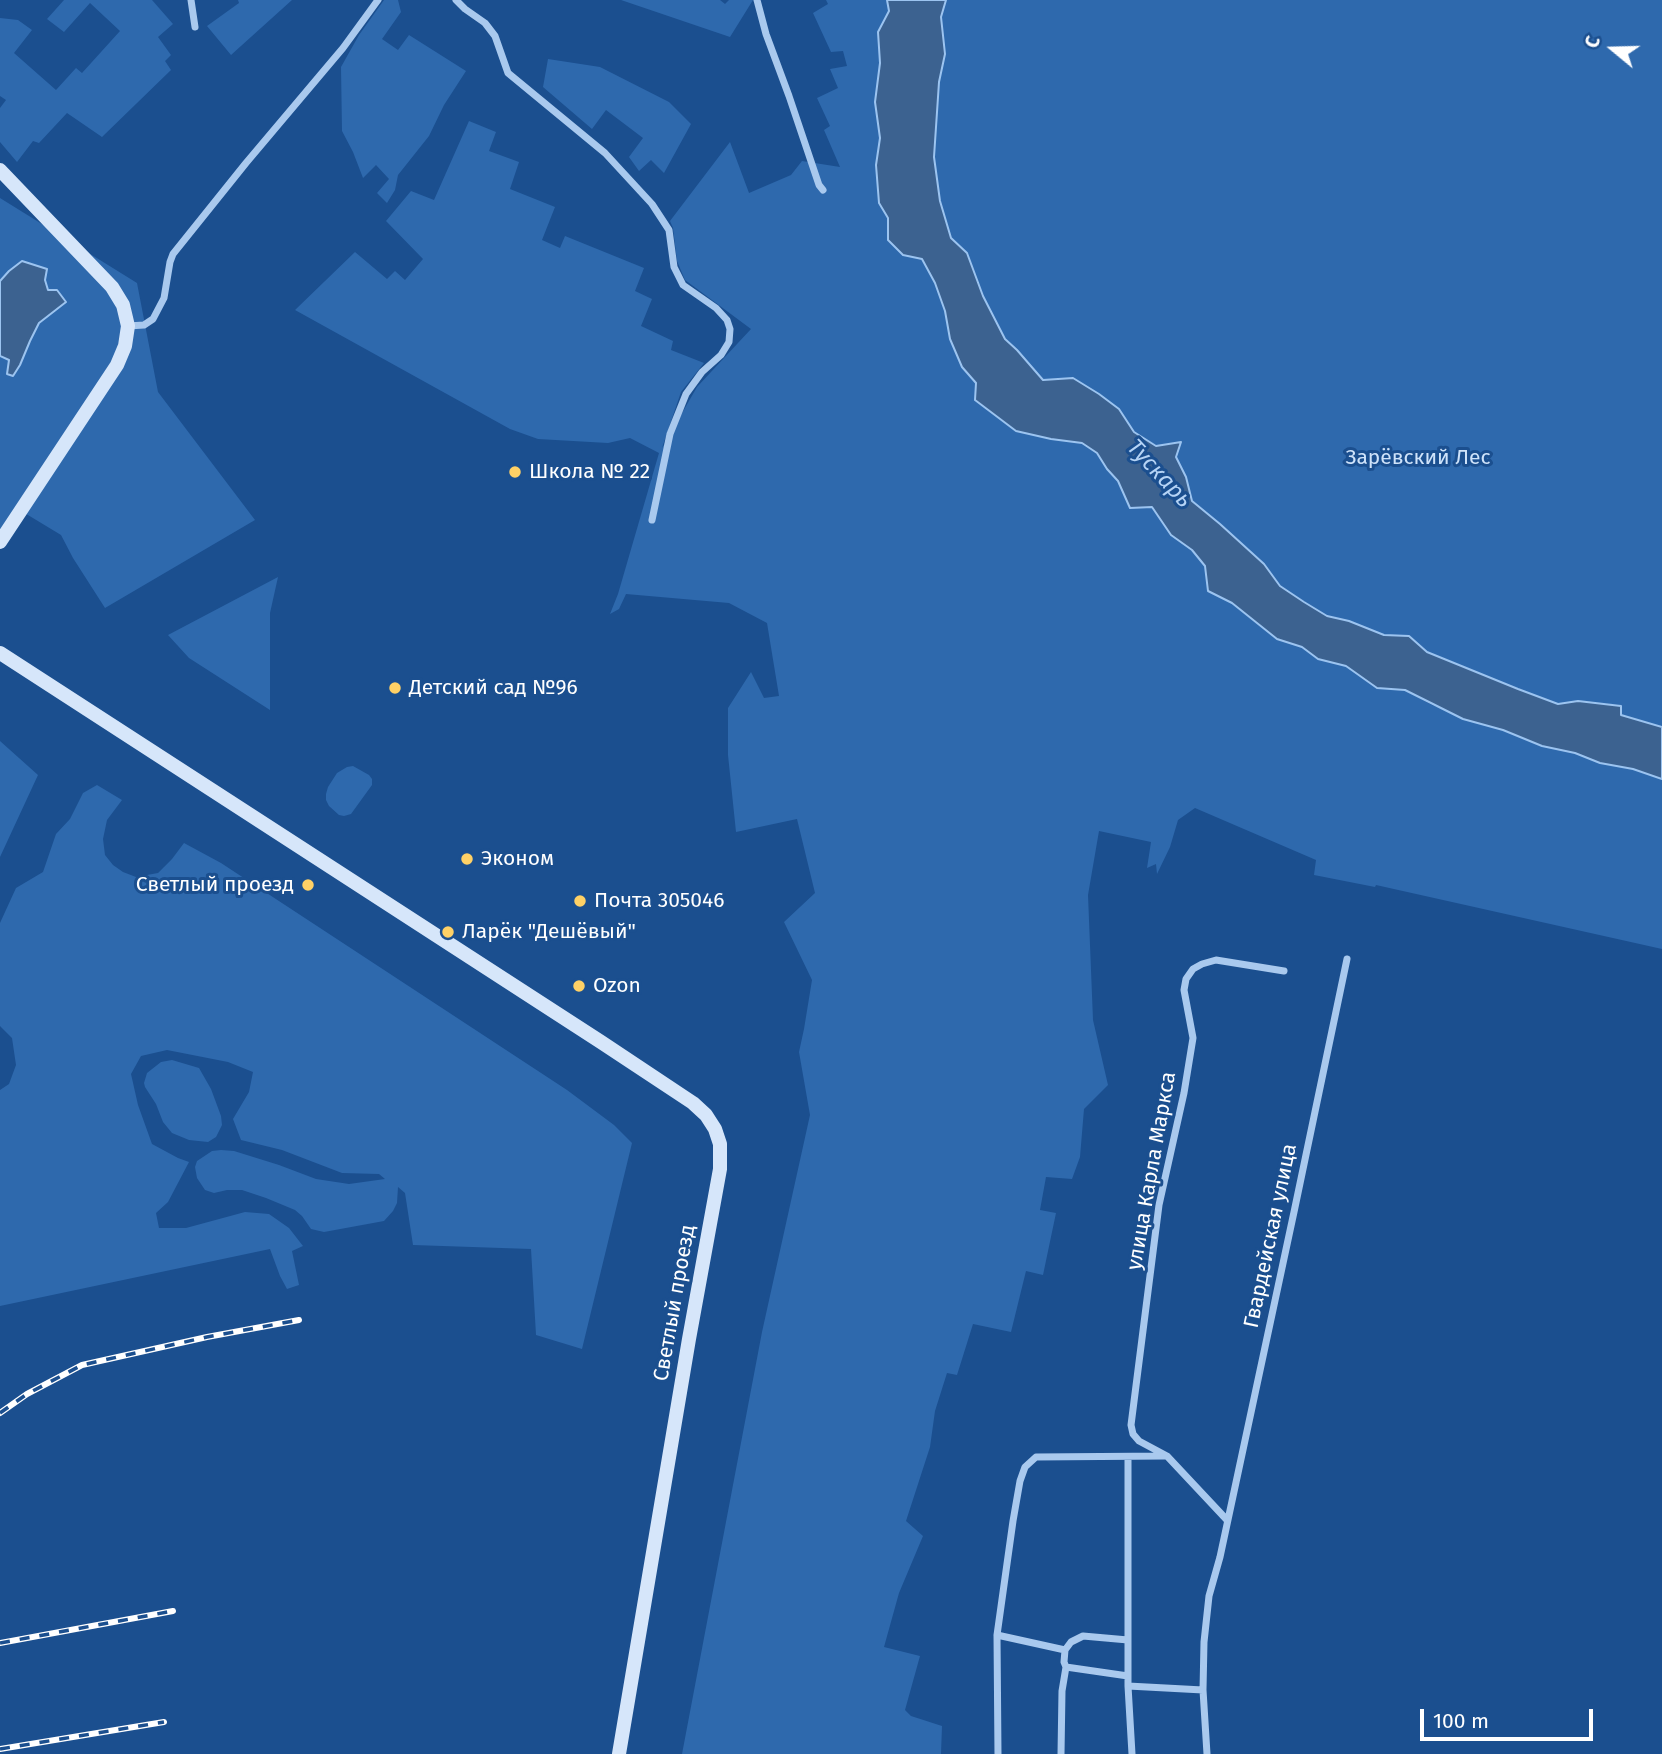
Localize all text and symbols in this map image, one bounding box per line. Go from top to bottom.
north arrow [1578,14,1648,84]
text: С [1580,33,1605,51]
water label: Тускарь [1121,434,1197,514]
park label: Зарёвский Лес [1345,445,1491,471]
place label: Школа № 22 [529,459,650,485]
marker: Школа № 22 [507,464,523,480]
place label: Детский сад №96 [409,675,578,701]
marker: Детский сад №96 [387,680,403,696]
place label: Эконом [481,846,554,872]
marker: Эконом [459,851,475,867]
place label: Светлый проезд [136,872,294,898]
marker: Светлый проезд [300,877,316,893]
place label: Почта 305046 [594,888,724,914]
marker: Почта 305046 [572,893,588,909]
place label: Ларёк "Дешёвый" [462,919,636,945]
marker: Ларёк "Дешёвый" [440,924,456,940]
place label: Ozon [593,973,641,999]
marker: Ozon [571,978,587,994]
street label: улица Карла Маркса [1122,1070,1182,1272]
street label: Гвардейская улица [1239,1142,1303,1330]
street label: Светлый проезд [649,1223,701,1383]
scale bar [1424,1694,1597,1738]
text: 100 m [1433,1708,1489,1734]

